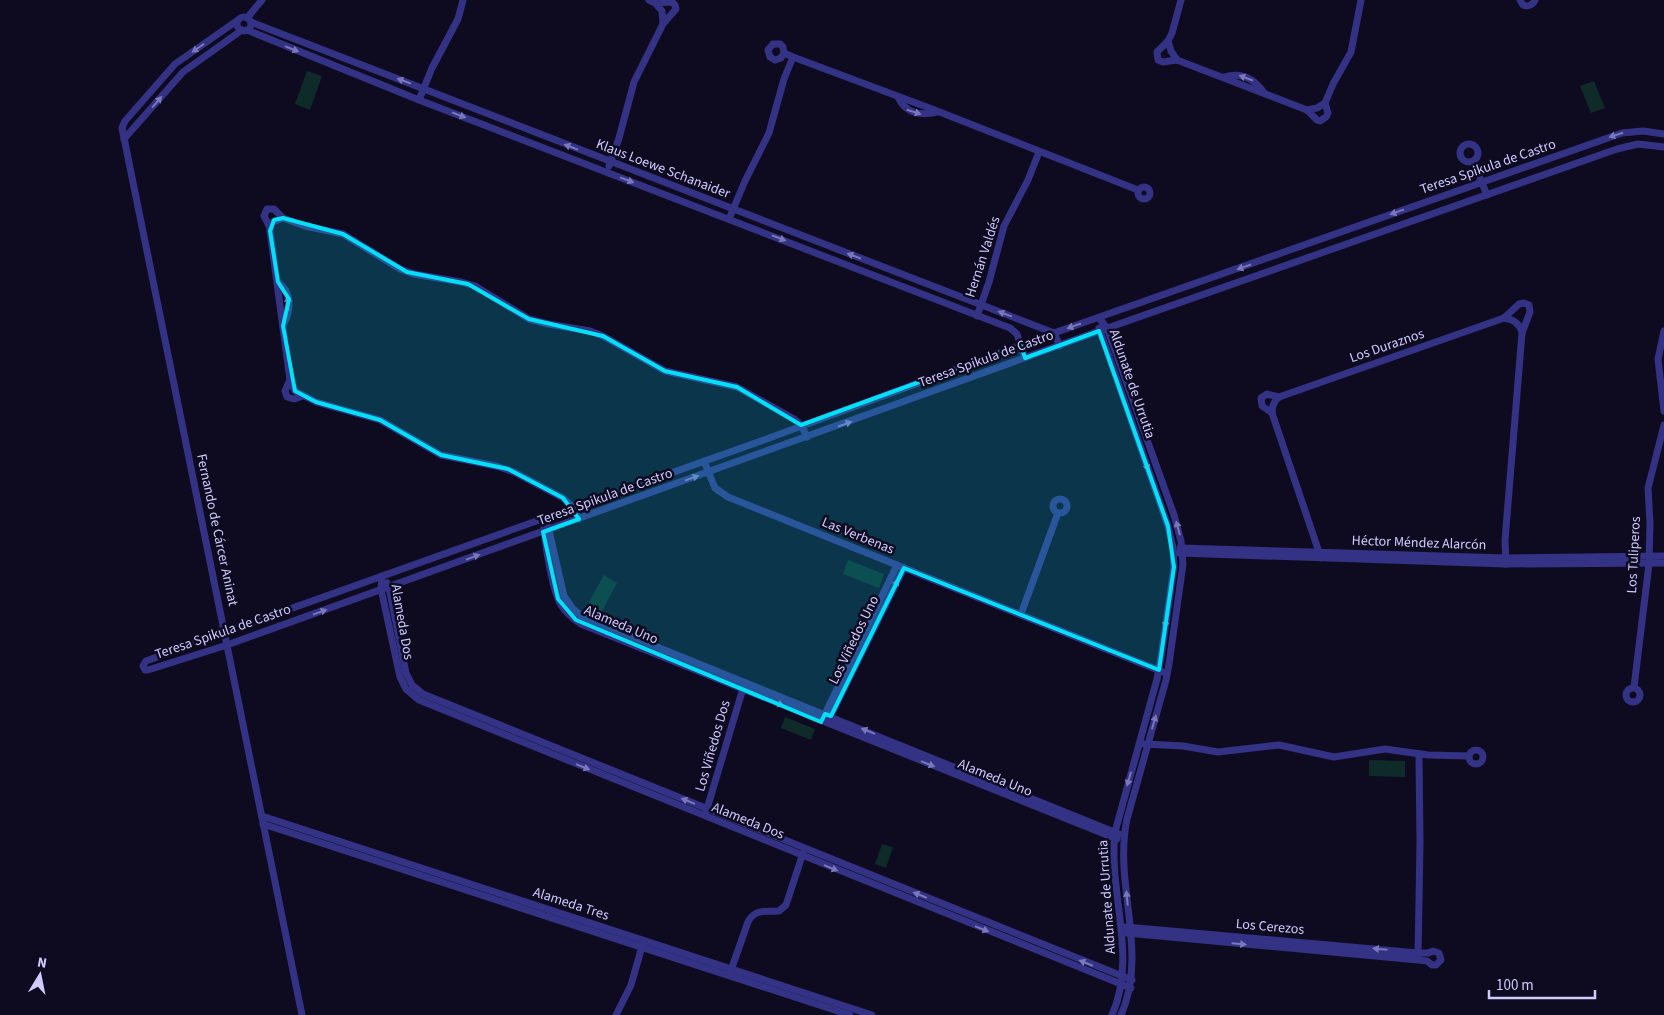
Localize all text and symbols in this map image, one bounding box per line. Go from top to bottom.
one-way arrow [191,43,205,52]
one-way arrow [285,45,299,53]
one-way arrow [1238,74,1253,82]
one-way arrow [396,77,411,85]
one-way arrow [151,96,162,109]
one-way arrow [907,108,922,116]
one-way arrow [452,111,467,119]
one-way arrow [1609,132,1624,140]
street label: Klaus Loewe Schanaider [593,134,733,204]
street label: Teresa Spikula de Castro [1417,134,1559,200]
one-way arrow [564,143,579,150]
one-way arrow [620,176,635,184]
one-way arrow [1389,208,1404,216]
street label: Hernán Valdés [960,214,1006,300]
one-way arrow [771,235,786,243]
one-way arrow [846,252,861,259]
one-way arrow [1236,264,1251,271]
one-way arrow [284,294,292,310]
one-way arrow [997,310,1012,318]
one-way arrow [1066,323,1081,331]
street label: Los Duraznos [1347,324,1427,368]
street label: Teresa Spikula de Castro [916,325,1056,393]
street label: Aldunate de Urrutia [1104,327,1160,441]
one-way arrow [837,420,852,427]
street label: Fernando de Cárcer Aninat [191,452,243,608]
one-way arrow [1143,456,1150,471]
street label: Teresa Spikula de Castro [535,463,675,531]
one-way arrow [684,474,699,481]
street label: Las Verbenas [819,512,897,560]
street label: Los Tuliperos [1622,516,1646,594]
one-way arrow [1174,521,1182,536]
street label: Héctor Méndez Alarcón [1351,531,1487,555]
one-way arrow [466,553,481,561]
one-way arrow [891,579,899,593]
street label: Alameda Dos [386,583,419,662]
street label: Los Viñedos Uno [824,592,884,688]
street label: Teresa Spikula de Castro [152,599,294,665]
street label: Alameda Uno [581,600,661,650]
one-way arrow [313,608,328,616]
one-way arrow [1162,614,1170,630]
street label: Los Viñedos Dos [690,698,736,794]
one-way arrow [770,699,785,707]
one-way arrow [1150,715,1158,730]
one-way arrow [861,727,875,735]
street label: Alameda Uno [955,754,1035,802]
one-way arrow [921,760,936,768]
one-way arrow [576,764,590,772]
one-way arrow [1124,772,1132,787]
one-way arrow [681,797,695,805]
street label: Alameda Dos [709,797,787,845]
street label: Aldunate de Urrutia [1093,839,1121,955]
one-way arrow [824,864,839,872]
street label: Alameda Tres [530,882,612,926]
one-way arrow [1123,890,1131,906]
one-way arrow [913,891,927,899]
street label: Los Cerezos [1235,914,1305,940]
one-way arrow [975,925,989,933]
one-way arrow [1231,940,1247,948]
one-way arrow [1371,945,1387,953]
north arrow [15,950,65,1000]
text: N [36,953,48,974]
one-way arrow [1079,959,1094,966]
scale bar [1489,968,1595,1000]
text: 100 m [1496,975,1534,996]

